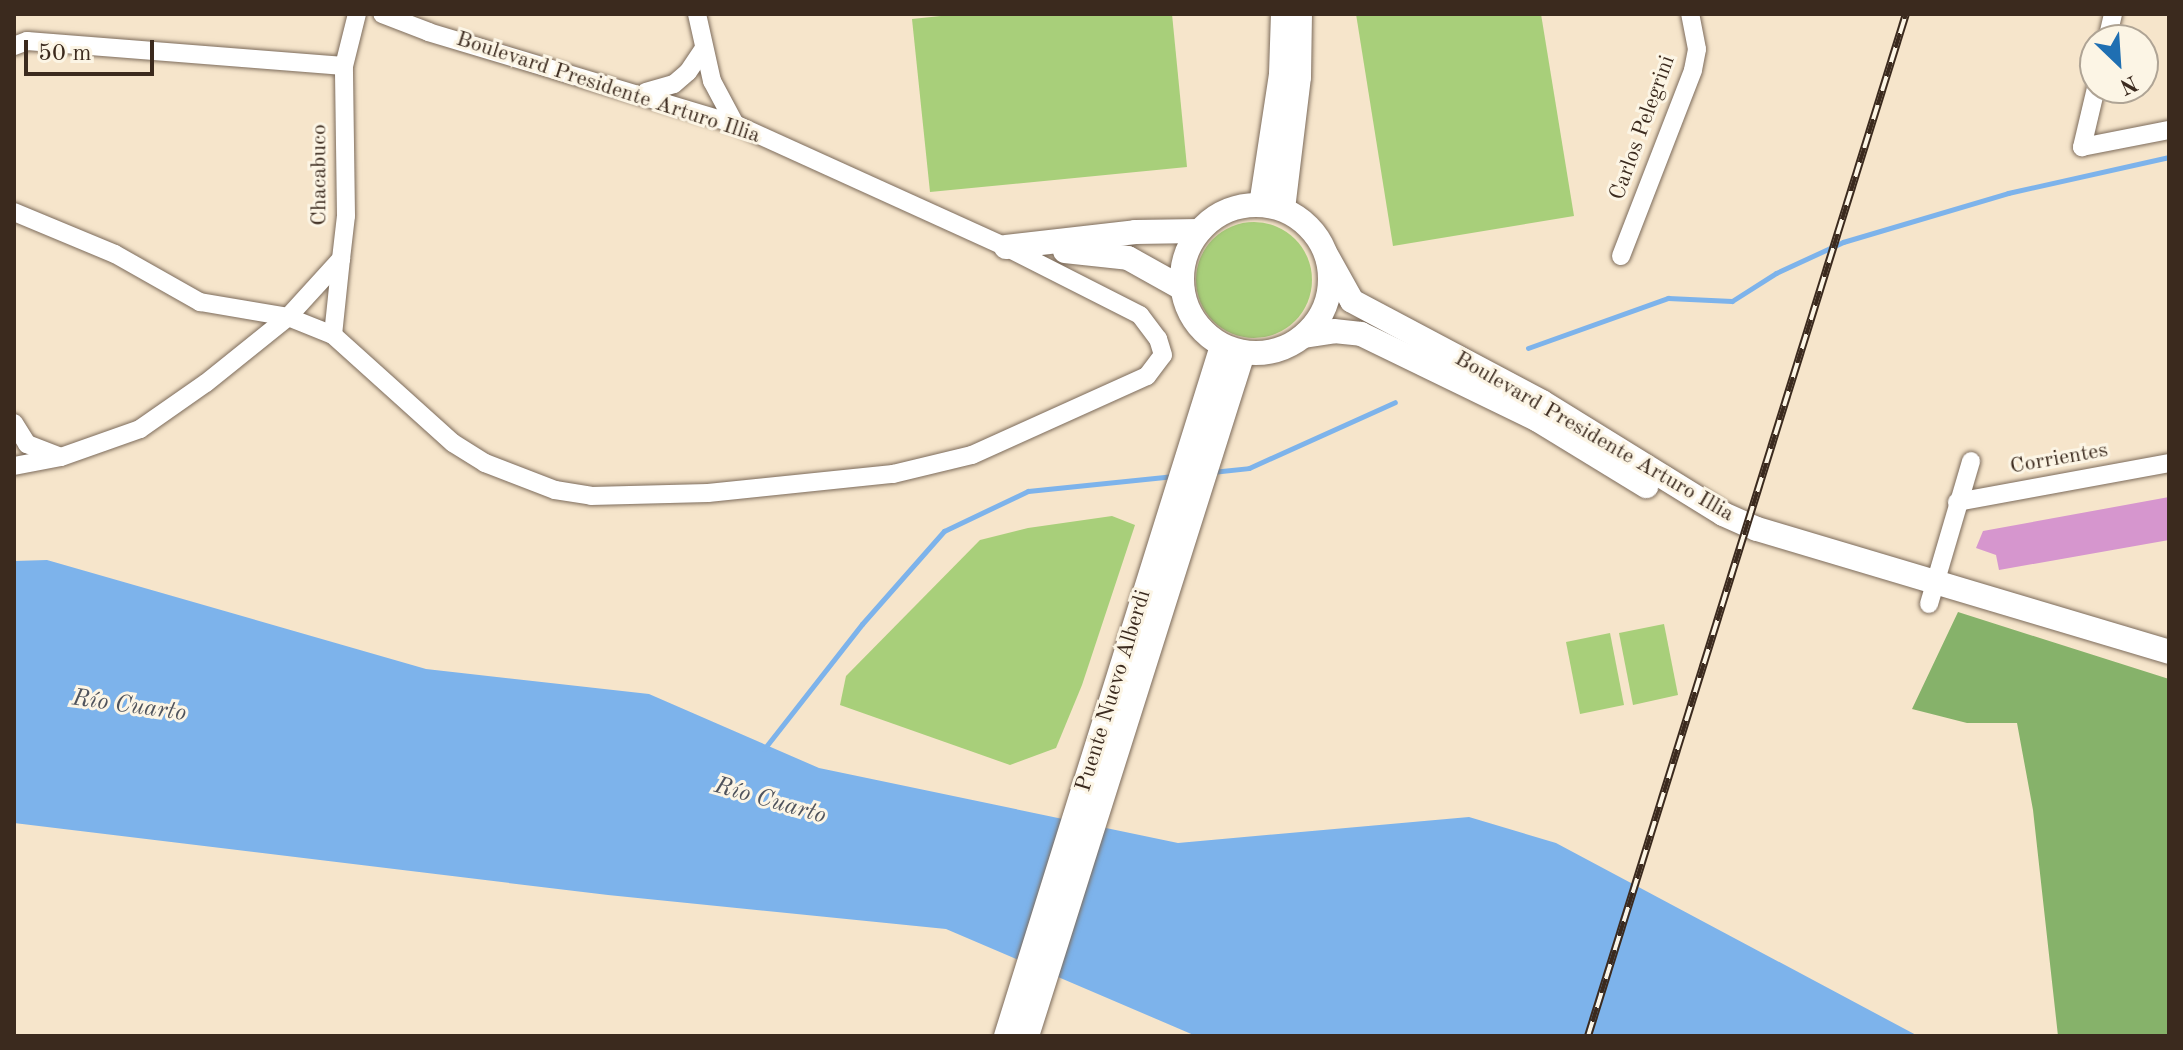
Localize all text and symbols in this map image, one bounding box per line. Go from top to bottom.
scale bar [28,24,158,74]
north arrow [2079,24,2159,104]
street label: Boulevard Presidente Arturo Illia [453,26,763,150]
text: 50 m [38,42,92,66]
street label: Carlos Pelegrini [1605,52,1681,204]
text: N [2116,70,2141,97]
street label: Chacabuco [307,124,333,226]
street label: Boulevard Presidente Arturo Illia [1450,346,1738,528]
street label: Corrientes [2008,437,2110,481]
street label: Puente Nuevo Alberdi [1071,587,1157,795]
water label: Río Cuarto [70,685,188,729]
water label: Río Cuarto [711,772,829,832]

